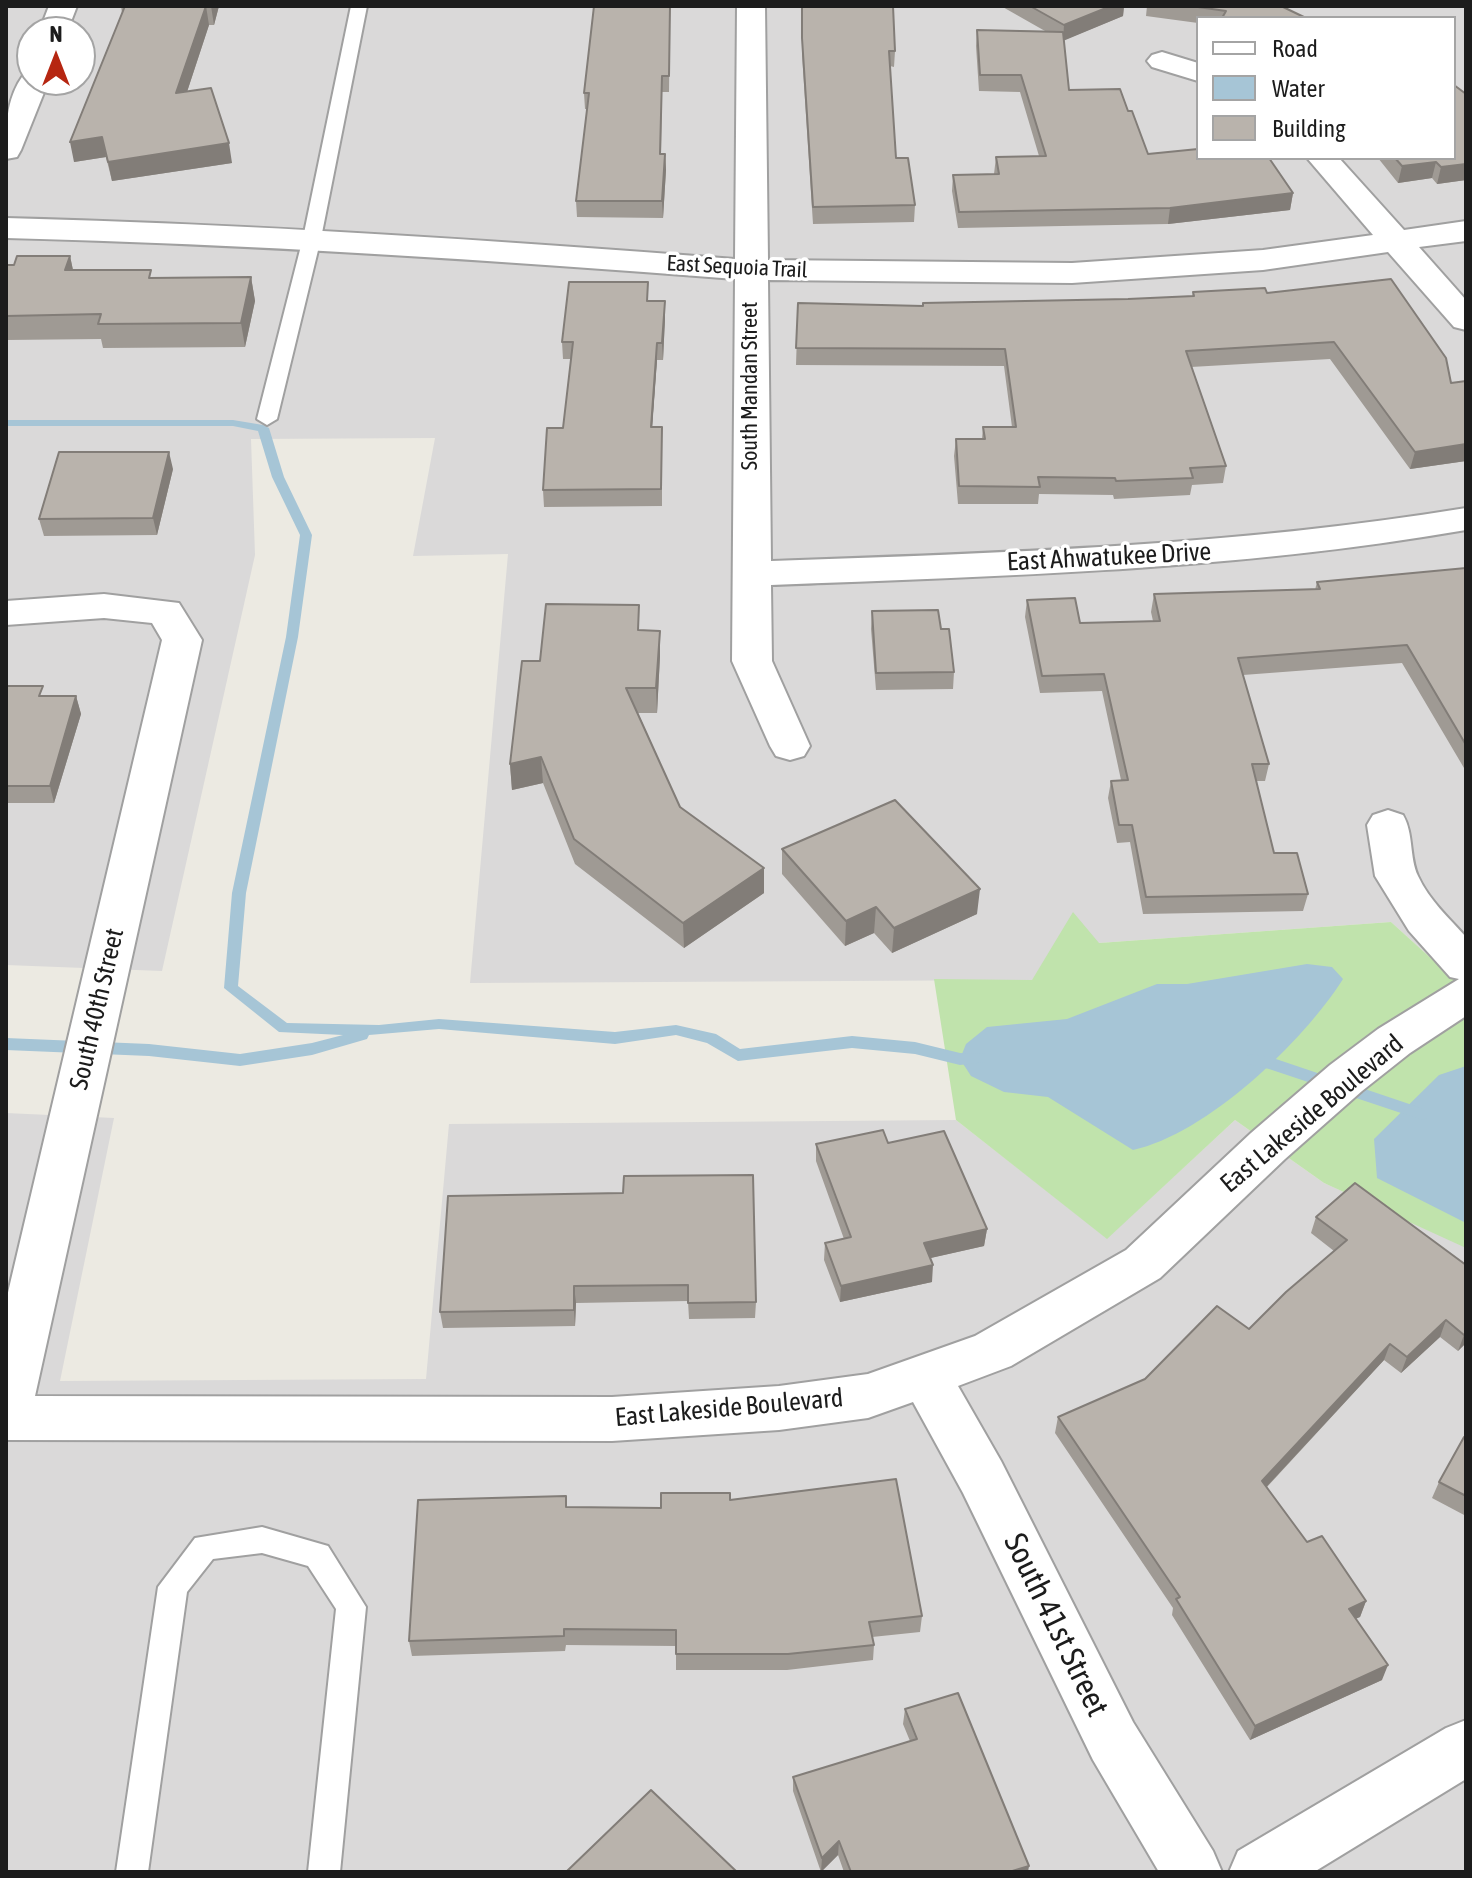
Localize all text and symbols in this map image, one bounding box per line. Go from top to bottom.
north arrow [16,16,96,96]
legend [1196,16,1456,160]
text: N [50,21,62,47]
text: Road [1272,35,1318,62]
text: Water [1272,75,1325,102]
text: Building [1272,115,1345,142]
street label: East Sequoia Trail [666,250,808,284]
street label: South Mandan Street [737,302,763,470]
street label: East Ahwatukee Drive [1006,536,1212,578]
street label: South 40th Street [63,925,131,1093]
street label: East Lakeside Boulevard [1214,1028,1410,1200]
street label: East Lakeside Boulevard [614,1382,844,1434]
street label: South 41st Street [995,1527,1117,1723]

